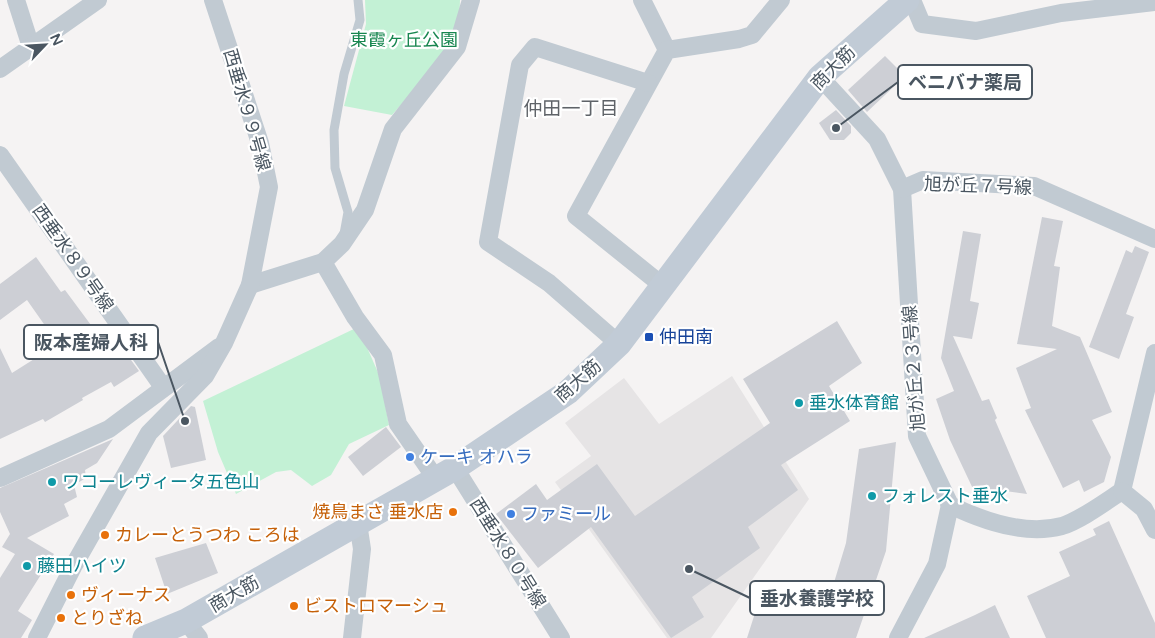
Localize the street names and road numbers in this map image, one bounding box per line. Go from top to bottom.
street label: 商大筋 [806,41,860,95]
street label: 西垂水９９号線 [219,46,275,174]
street label: 旭が丘７号線 [924,173,1032,199]
street label: 西垂水８９号線 [28,200,118,316]
street label: 旭が丘２３号線 [899,304,929,432]
street label: 商大筋 [550,355,606,407]
street label: 西垂水８０号線 [465,494,551,612]
street label: 商大筋 [205,571,263,617]

